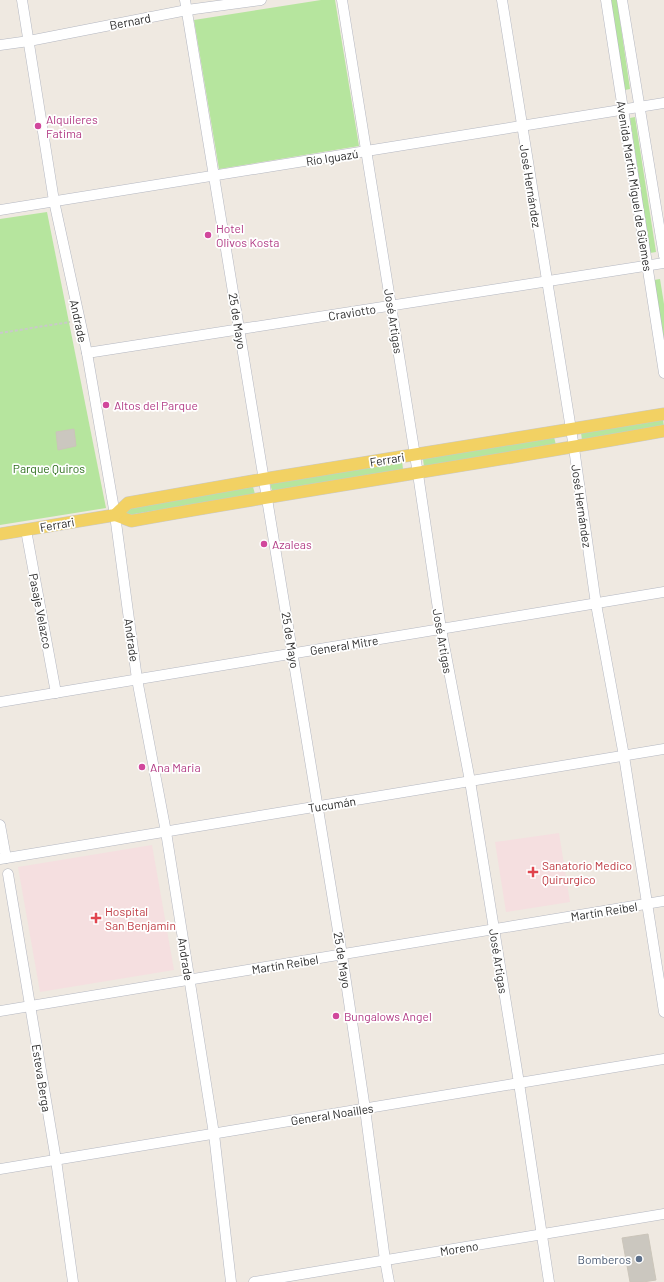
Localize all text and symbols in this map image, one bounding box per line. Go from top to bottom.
street label: Bernard [108,10,152,32]
street label: Avenida Martin Miguel de Güemes [615,100,655,273]
place label: Alquileres Fatima [46,112,98,140]
marker: Alquileres Fatima [33,121,43,131]
street label: José Hernández [518,143,544,229]
street label: Río Iguazú [305,146,359,168]
place label: Hotel Olivos Kosta [216,221,279,249]
marker: Hotel Olivos Kosta [203,230,213,240]
street label: José Artigas [382,288,406,355]
street label: 25 de Mayo [227,292,249,350]
street label: Andrade [68,298,90,344]
street label: Craviotto [327,301,377,323]
place label: Altos del Parque [114,398,198,412]
marker: Altos del Parque [101,400,111,410]
street label: Ferrari [369,449,405,469]
park label: Parque Quiros [13,461,85,475]
street label: José Hernández [569,463,595,549]
street label: Ferrari [39,514,75,534]
place label: Azaleas [272,537,312,551]
marker: Azaleas [259,539,269,549]
street label: Pasaje Velazco [27,572,55,650]
street label: José Artigas [430,607,456,675]
street label: 25 de Mayo [280,611,302,669]
street label: Andrade [122,617,142,663]
street label: General Mitre [309,633,379,657]
place label: Ana Maria [150,760,201,774]
marker: Ana Maria [137,762,147,772]
street label: Tucumán [307,793,357,815]
place label: Sanatorio Medico Quirurgico [542,858,632,886]
marker: Sanatorio Medico Quirurgico [527,866,539,878]
street label: Martín Reibel [570,899,638,923]
place label: Hospital San Benjamin [105,904,176,932]
marker: Hospital San Benjamin [90,912,102,924]
street label: José Artigas [487,928,511,995]
street label: 25 de Mayo [332,931,354,989]
street label: Andrade [176,936,196,982]
street label: Martín Reibel [251,952,319,976]
place label: Bungalows Angel [344,1009,432,1023]
marker: Bungalows Angel [331,1011,341,1021]
street label: Esteva Berga [30,1043,54,1113]
street label: General Noailles [290,1101,375,1127]
street label: Moreno [439,1238,479,1258]
place label: Bomberos [578,1252,631,1266]
marker: Bomberos [634,1254,644,1264]

